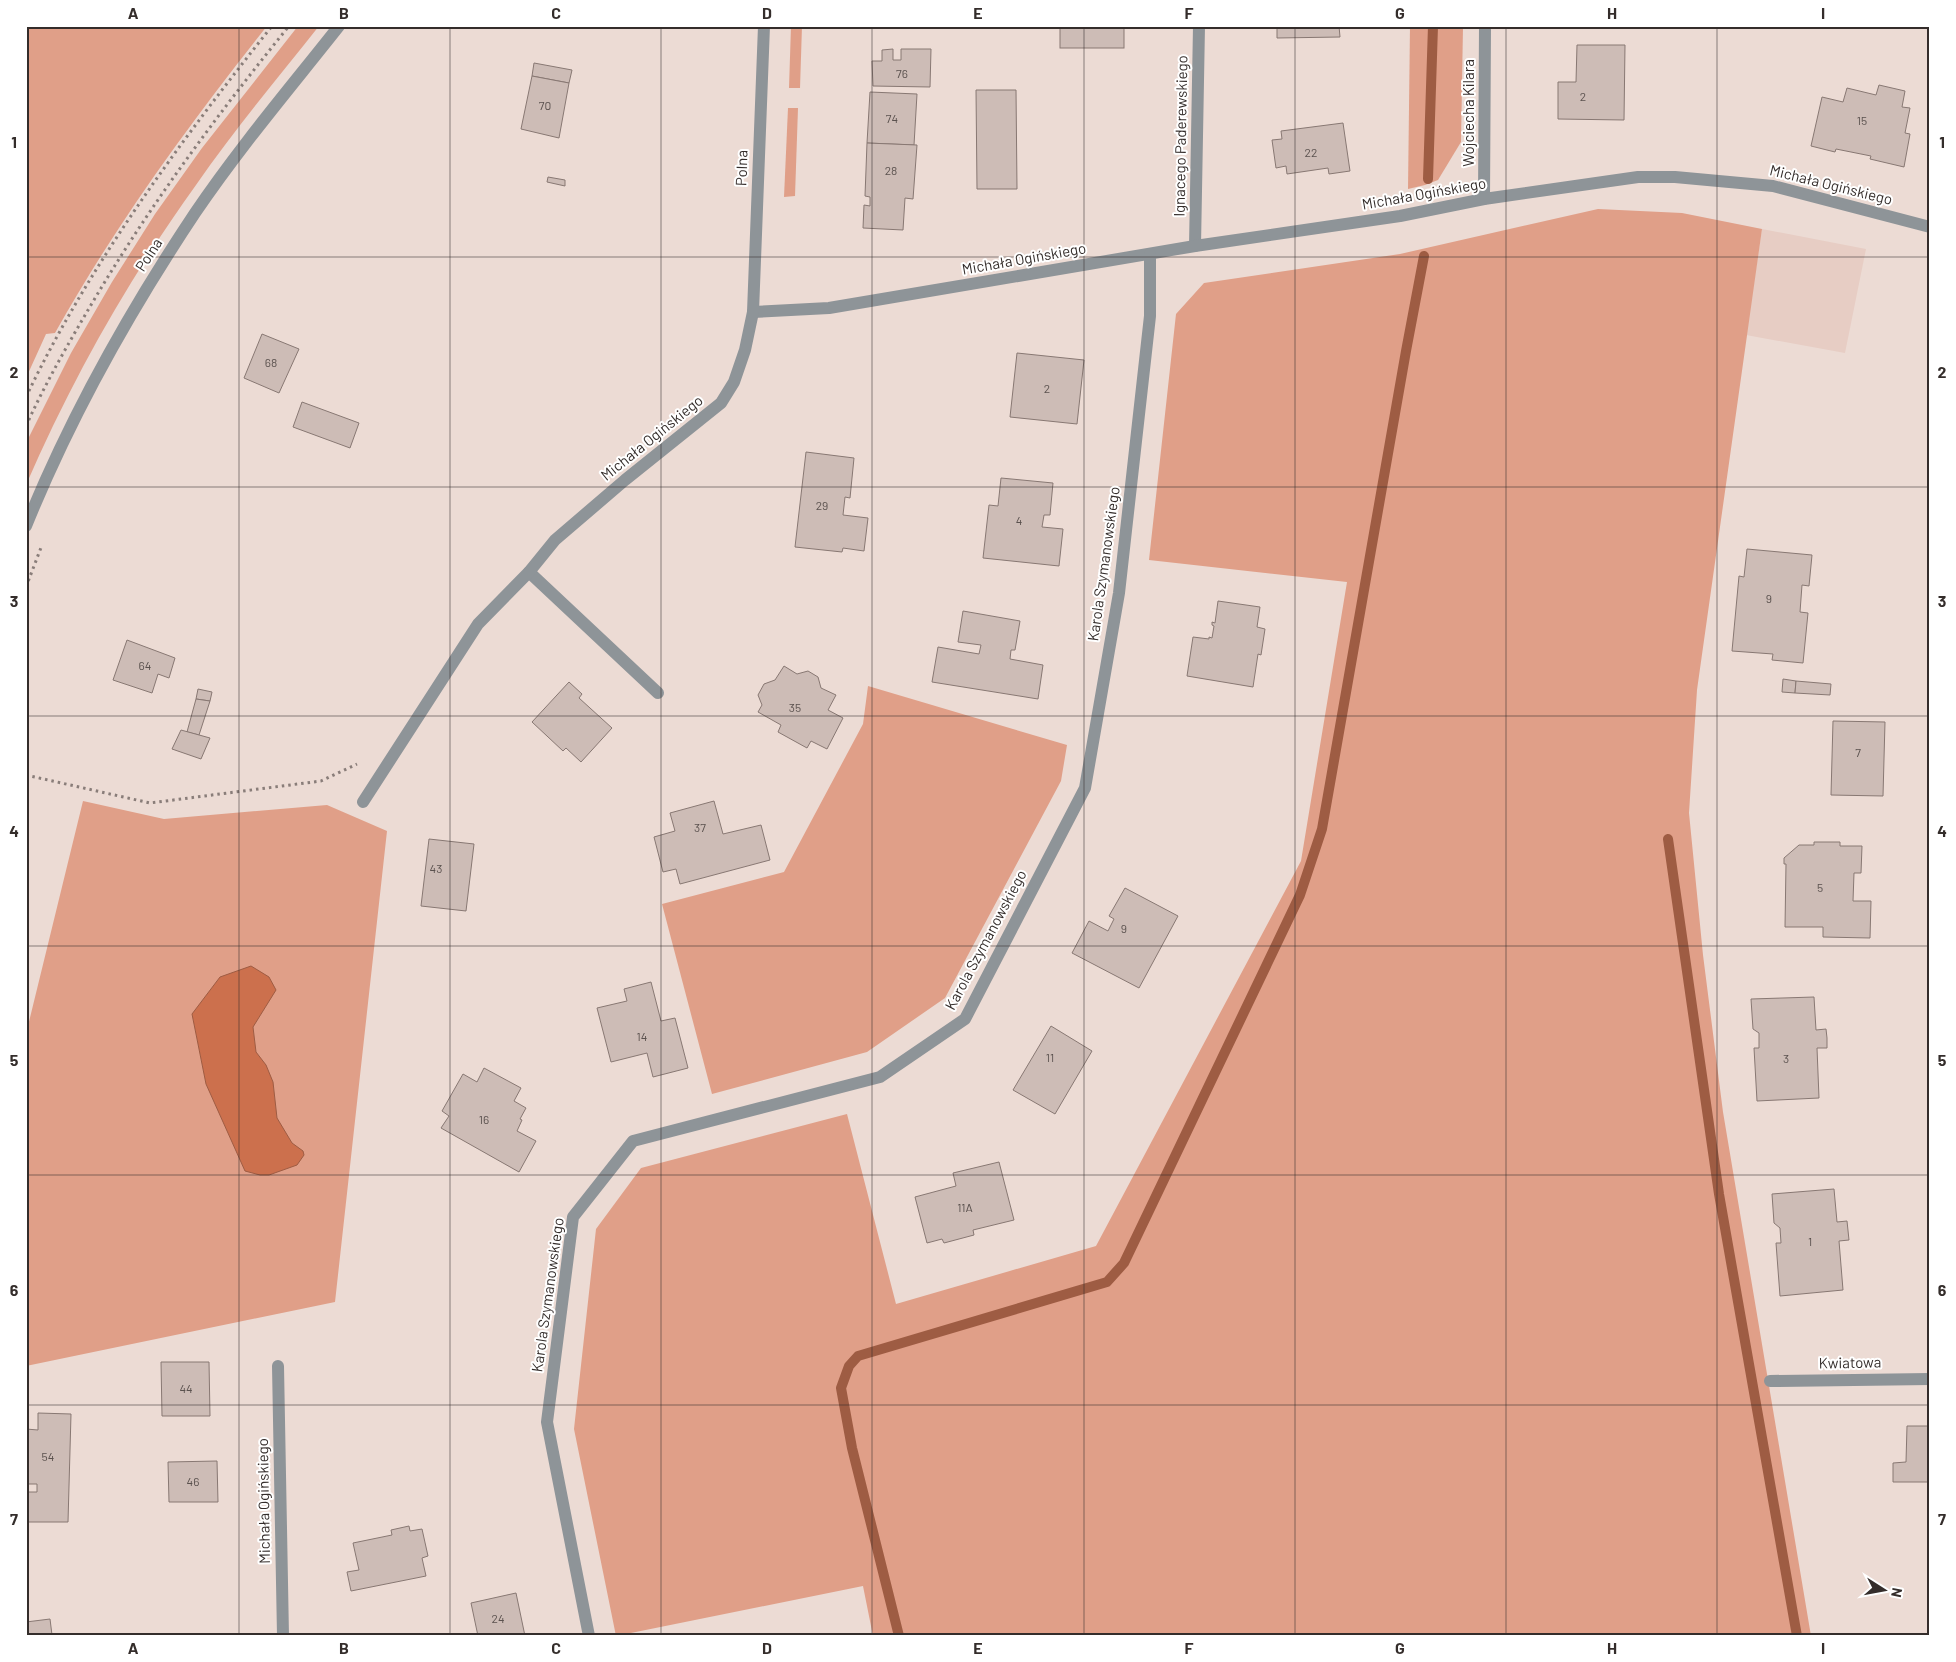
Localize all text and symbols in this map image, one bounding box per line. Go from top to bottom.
text: A [128,3,139,22]
text: B [339,3,349,22]
text: C [551,3,561,22]
text: D [762,3,772,22]
text: E [973,3,983,22]
text: F [1185,3,1194,22]
text: G [1395,3,1405,22]
text: H [1607,3,1617,22]
text: I [1821,3,1825,22]
street label: Ignacego Paderewskiego [1170,55,1190,217]
street label: Wojciecha Kilara [1459,59,1477,167]
house number: 76 [896,66,908,80]
house number: 2 [1580,89,1586,103]
house number: 70 [539,98,551,112]
house number: 74 [886,111,898,125]
house number: 15 [1857,113,1867,127]
text: 1 [11,132,17,151]
text: 1 [1939,132,1945,151]
house number: 22 [1305,145,1317,159]
street label: Polna [731,150,751,186]
street label: Michała Ogińskiego [1768,160,1894,208]
house number: 28 [885,163,897,177]
street label: Michała Ogińskiego [1360,173,1487,213]
street label: Polna [131,234,166,274]
street label: Michała Ogińskiego [960,238,1087,278]
house number: 68 [265,355,277,369]
text: 2 [10,362,19,381]
text: 2 [1938,362,1947,381]
house number: 2 [1044,381,1050,395]
street label: Michała Ogińskiego [597,391,706,484]
street label: Karola Szymanowskiego [1083,485,1123,642]
house number: 29 [816,498,828,512]
house number: 4 [1016,513,1022,527]
text: 3 [10,591,18,610]
house number: 9 [1766,591,1772,605]
text: 3 [1938,591,1946,610]
house number: 64 [139,658,151,672]
house number: 35 [789,700,801,714]
house number: 7 [1855,745,1861,759]
house number: 37 [694,820,706,834]
text: 4 [9,821,19,840]
text: 4 [1937,821,1947,840]
house number: 43 [430,861,442,875]
street label: Karola Szymanowskiego [941,866,1030,1013]
house number: 5 [1817,880,1823,894]
house number: 9 [1121,921,1127,935]
house number: 14 [637,1029,647,1043]
text: 5 [10,1050,19,1069]
house number: 11 [1046,1050,1054,1064]
text: 5 [1938,1050,1947,1069]
house number: 3 [1783,1051,1789,1065]
house number: 16 [479,1112,489,1126]
house number: 11A [957,1200,973,1214]
street label: Karola Szymanowskiego [527,1216,567,1373]
house number: 1 [1808,1234,1812,1248]
text: 6 [10,1280,19,1299]
text: 6 [1938,1280,1947,1299]
street label: Kwiatowa [1819,1352,1881,1372]
house number: 44 [179,1381,193,1395]
street label: Michała Ogińskiego [253,1438,273,1564]
house number: 54 [42,1449,54,1463]
house number: 46 [187,1474,199,1488]
text: 7 [10,1509,18,1528]
text: 7 [1938,1509,1946,1528]
north arrow [1858,1564,1908,1614]
text: N [1888,1586,1906,1599]
house number: 24 [491,1611,505,1625]
text: A [128,1638,139,1657]
text: B [339,1638,349,1657]
text: C [551,1638,561,1657]
text: D [762,1638,772,1657]
text: E [973,1638,983,1657]
text: F [1185,1638,1194,1657]
text: G [1395,1638,1405,1657]
text: H [1607,1638,1617,1657]
text: I [1821,1638,1825,1657]

